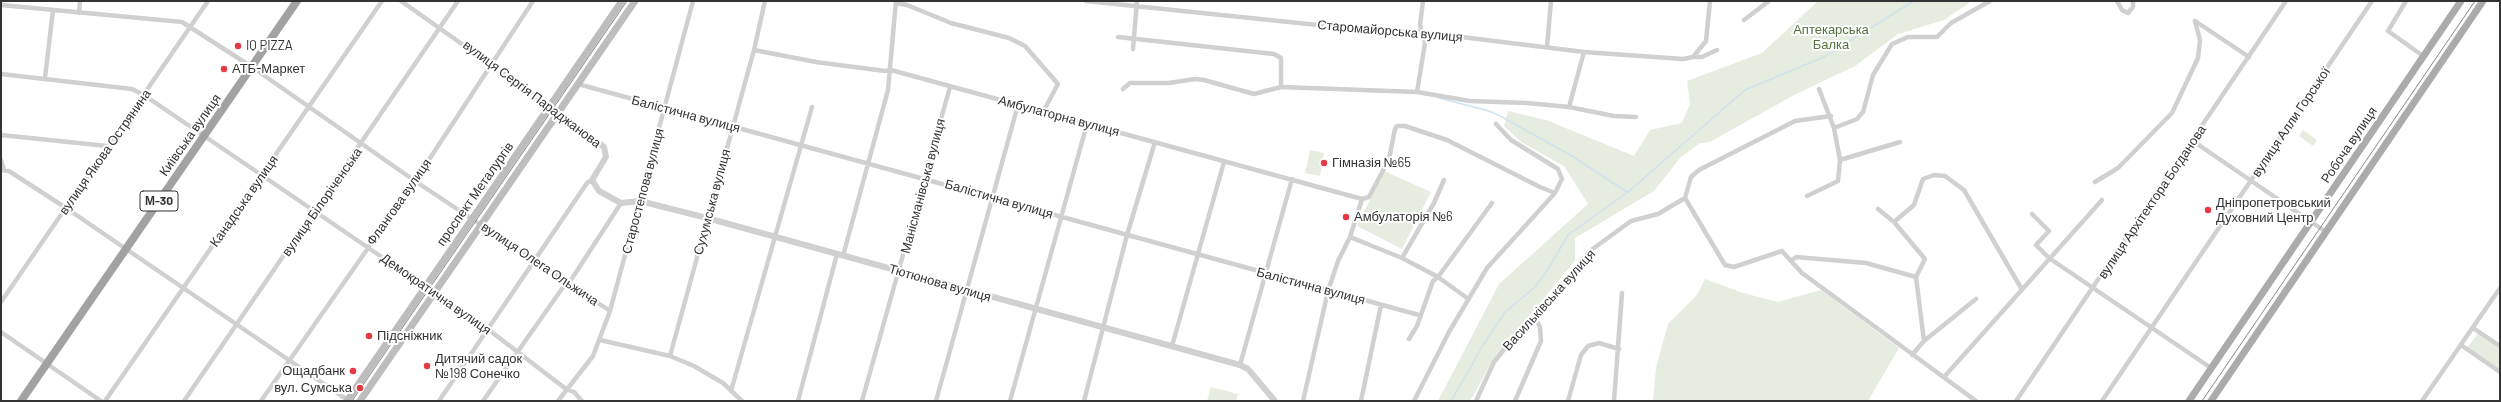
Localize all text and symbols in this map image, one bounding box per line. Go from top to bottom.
street label: Старомайорська вулиця [1317,17,1463,45]
park label: Аптекарська Балка [1793,22,1869,53]
street label: вулиця Сергія Параджанова [460,37,604,151]
place label: IQ PIZZA [246,38,293,54]
marker: IQ PIZZA [233,41,243,51]
place label: АТБ-Маркет [232,61,305,77]
marker: АТБ-Маркет [219,64,229,74]
street label: вулиця Алли Горської [2248,64,2334,180]
street label: вулиця Якова Острянина [56,86,154,218]
street label: Київська вулиця [156,91,224,179]
street label: Балістична вулиця [630,92,742,136]
street label: Амбулаторна вулиця [997,92,1121,140]
street label: Робоча вулиця [2318,104,2380,186]
street label: Манісманівська вулиця [897,117,949,255]
street label: вулиця Архітектора Богданова [2095,122,2209,282]
street label: Старостепова вулиця [619,126,667,256]
street label: проспект Металургів [433,139,517,249]
street label: вулиця Білоріченська [279,145,365,259]
street label: Сухумська вулиця [690,147,734,257]
street label: Канадська вулиця [207,152,281,250]
place label: Гімназія №65 [1332,155,1411,171]
street label: Флангова вулиця [363,156,435,248]
marker: Гімназія №65 [1319,158,1329,168]
street label: Балістична вулиця [943,176,1055,222]
road number: М-30 [140,191,178,211]
place label: Дніпропетровський Духовний Центр [2216,195,2331,226]
marker: Дніпропетровський Духовний Центр [2203,205,2213,215]
place label: Амбулаторія №6 [1354,209,1453,225]
marker: Амбулаторія №6 [1341,212,1351,222]
street label: вулиця Олега Ольжича [478,219,602,309]
street label: Васильківська вулиця [1500,246,1598,354]
street label: Демократична вулиця [378,250,494,338]
street label: Тютюнова вулиця [887,261,993,305]
street label: Балістична вулиця [1255,264,1367,308]
place label: Підсніжник [377,328,442,344]
marker: Підсніжник [364,331,374,341]
place label: Дитячий садок №198 Сонечко [435,351,522,382]
marker: Дитячий садок №198 Сонечко [422,361,432,371]
place label: Ощадбанк [282,363,345,379]
marker: Ощадбанк [348,366,358,376]
place label: вул. Сумська [274,380,352,396]
marker: вул. Сумська [355,383,365,393]

